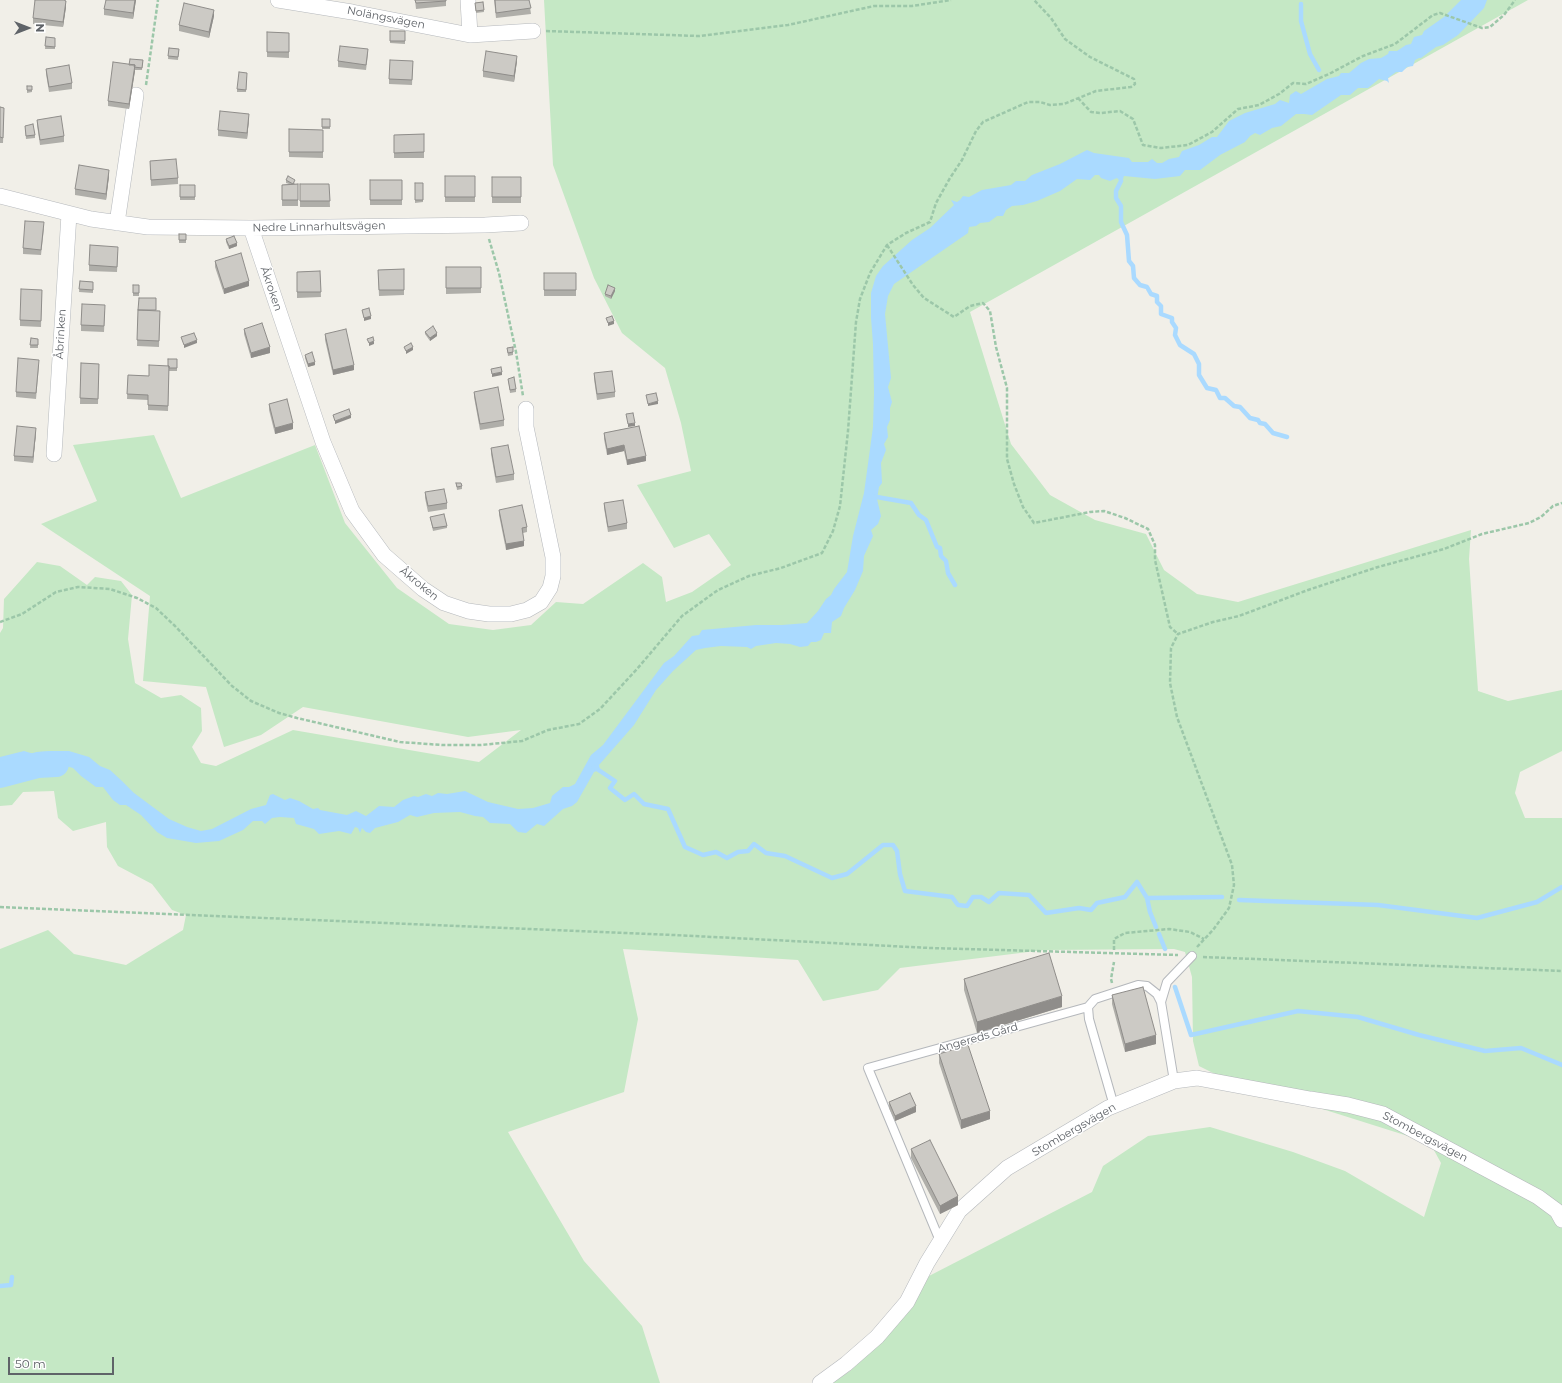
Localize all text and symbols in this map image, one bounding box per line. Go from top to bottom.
street label: Nolängsvägen [346,4,426,32]
north arrow [8,8,48,48]
text: N [33,24,47,32]
street label: Nedre Linnarhultsvägen [252,219,386,235]
street label: Åkroken [257,265,285,313]
street label: Åbrinken [53,308,69,360]
street label: Åkroken [397,564,441,604]
street label: Angereds Gård [936,1020,1020,1056]
street label: Stombergsvägen [1030,1101,1118,1159]
street label: Stombergsvägen [1380,1109,1470,1165]
scale bar [10,1349,116,1375]
text: 50 m [15,1356,46,1371]

